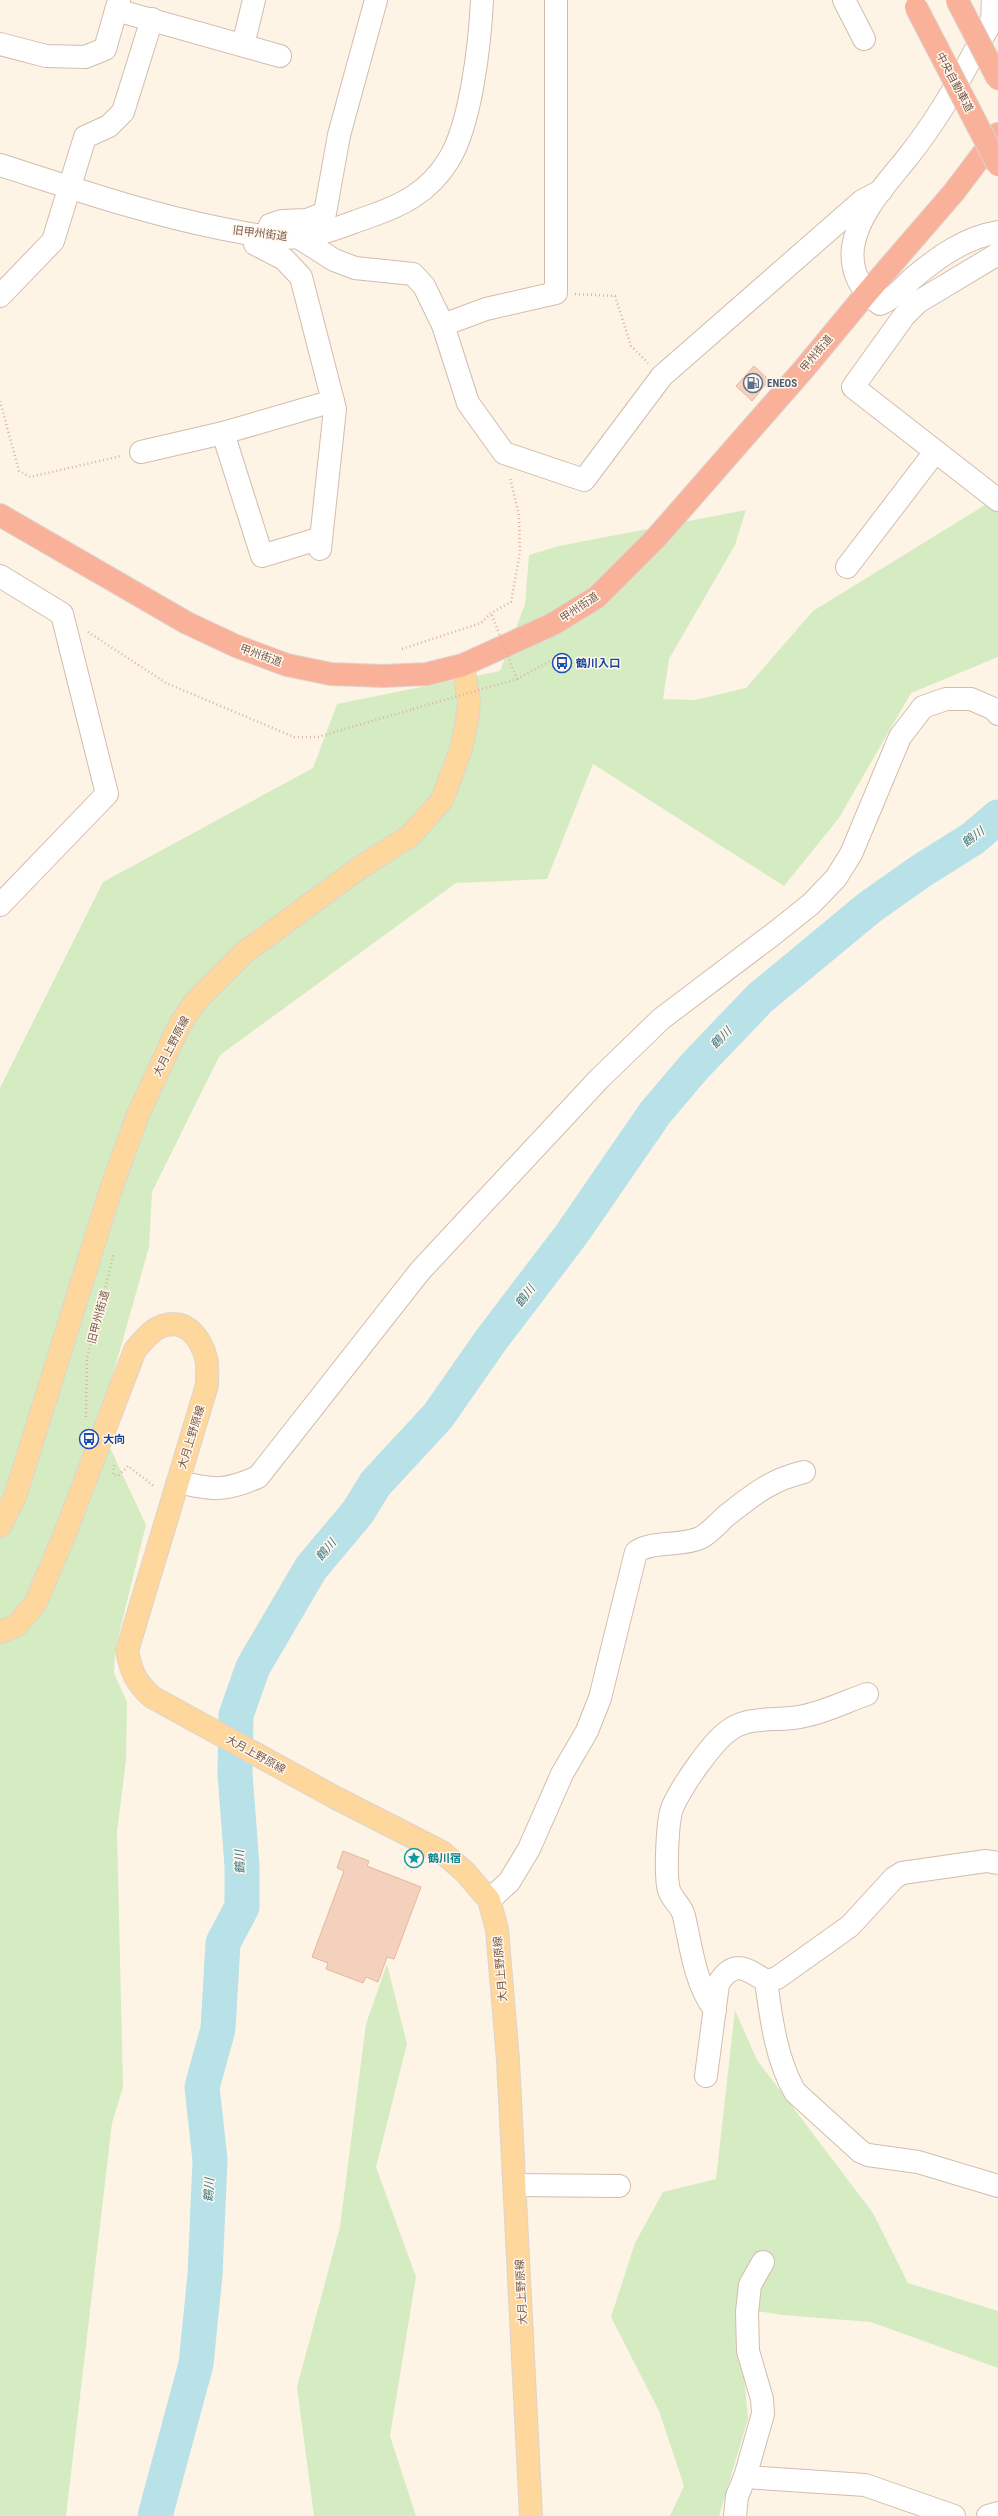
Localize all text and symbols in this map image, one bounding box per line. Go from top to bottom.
street label: 中央自動車道 [933,50,976,114]
street label: 旧甲州街道 [232,224,288,243]
street label: 甲州街道 [797,332,836,374]
fuel station icon: ENEOS [742,372,764,394]
place label: ENEOS [767,377,797,390]
street label: 甲州街道 [557,590,601,625]
street label: 甲州街道 [238,642,284,669]
bus stop icon: 鶴川入口 [551,652,573,674]
place label: 鶴川入口 [575,657,620,670]
water label: 鶴川 [959,823,988,850]
street label: 大月上野原線 [151,1014,192,1079]
water label: 鶴川 [708,1023,736,1052]
water label: 鶴川 [512,1281,539,1310]
street label: 旧甲州街道 [85,1289,112,1345]
street label: 大月上野原線 [176,1404,207,1471]
bus stop icon: 大向 [78,1428,100,1450]
place label: 大向 [103,1433,125,1446]
water label: 鶴川 [313,1535,340,1564]
street label: 大月上野原線 [224,1733,288,1776]
place icon: 鶴川宿 [403,1847,425,1869]
water label: 鶴川 [232,1848,248,1874]
place label: 鶴川宿 [427,1852,461,1865]
street label: 大月上野原線 [491,1936,510,2002]
water label: 鶴川 [201,2176,217,2202]
street label: 大月上野原線 [513,2259,530,2325]

